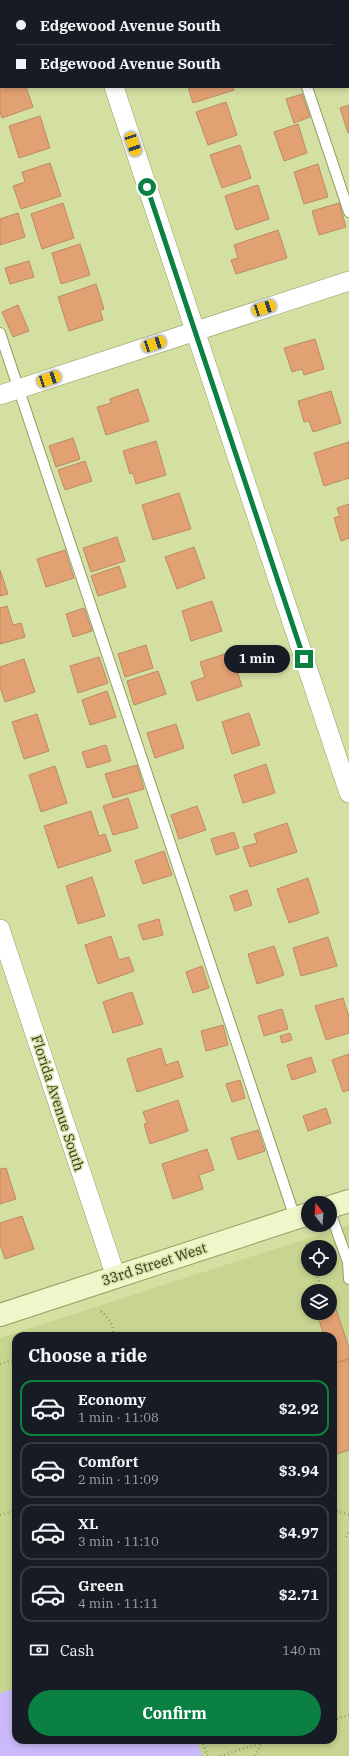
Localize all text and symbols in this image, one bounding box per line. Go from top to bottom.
text: Edgewood Avenue South [40,16,221,35]
text: Edgewood Avenue South [40,54,221,73]
car [123,131,143,157]
route start [138,178,156,196]
car [251,299,277,317]
car [141,335,167,353]
car [36,369,62,389]
callout: 1 min [224,645,290,673]
text: 1 min [239,650,275,667]
route end [295,650,313,668]
street label: Florida Avenue South [28,1033,89,1173]
north arrow [301,1196,337,1232]
map controls [301,1196,337,1320]
street label: 33rd Street West [99,1239,209,1289]
button: locate [301,1240,337,1276]
button: layers [301,1284,337,1320]
text: Choose a ride [28,1344,147,1367]
icon: car [30,1390,66,1426]
text: Economy [78,1390,146,1409]
text: $2.92 [279,1399,319,1418]
text: 1 min · 11:08 [78,1409,159,1426]
icon: car [30,1452,66,1488]
text: Comfort [78,1452,138,1471]
text: $3.94 [279,1461,319,1480]
text: 2 min · 11:09 [78,1471,159,1488]
icon: car [30,1514,66,1550]
text: XL [78,1514,98,1533]
text: $4.97 [279,1523,319,1542]
text: 3 min · 11:10 [78,1533,159,1550]
icon: car [30,1576,66,1612]
text: Green [78,1576,124,1595]
text: $2.71 [279,1585,319,1604]
text: 4 min · 11:11 [78,1595,159,1612]
icon: cash [28,1639,50,1661]
text: Cash [60,1641,94,1660]
text: 140 m [282,1642,321,1659]
button: Confirm [28,1690,321,1736]

